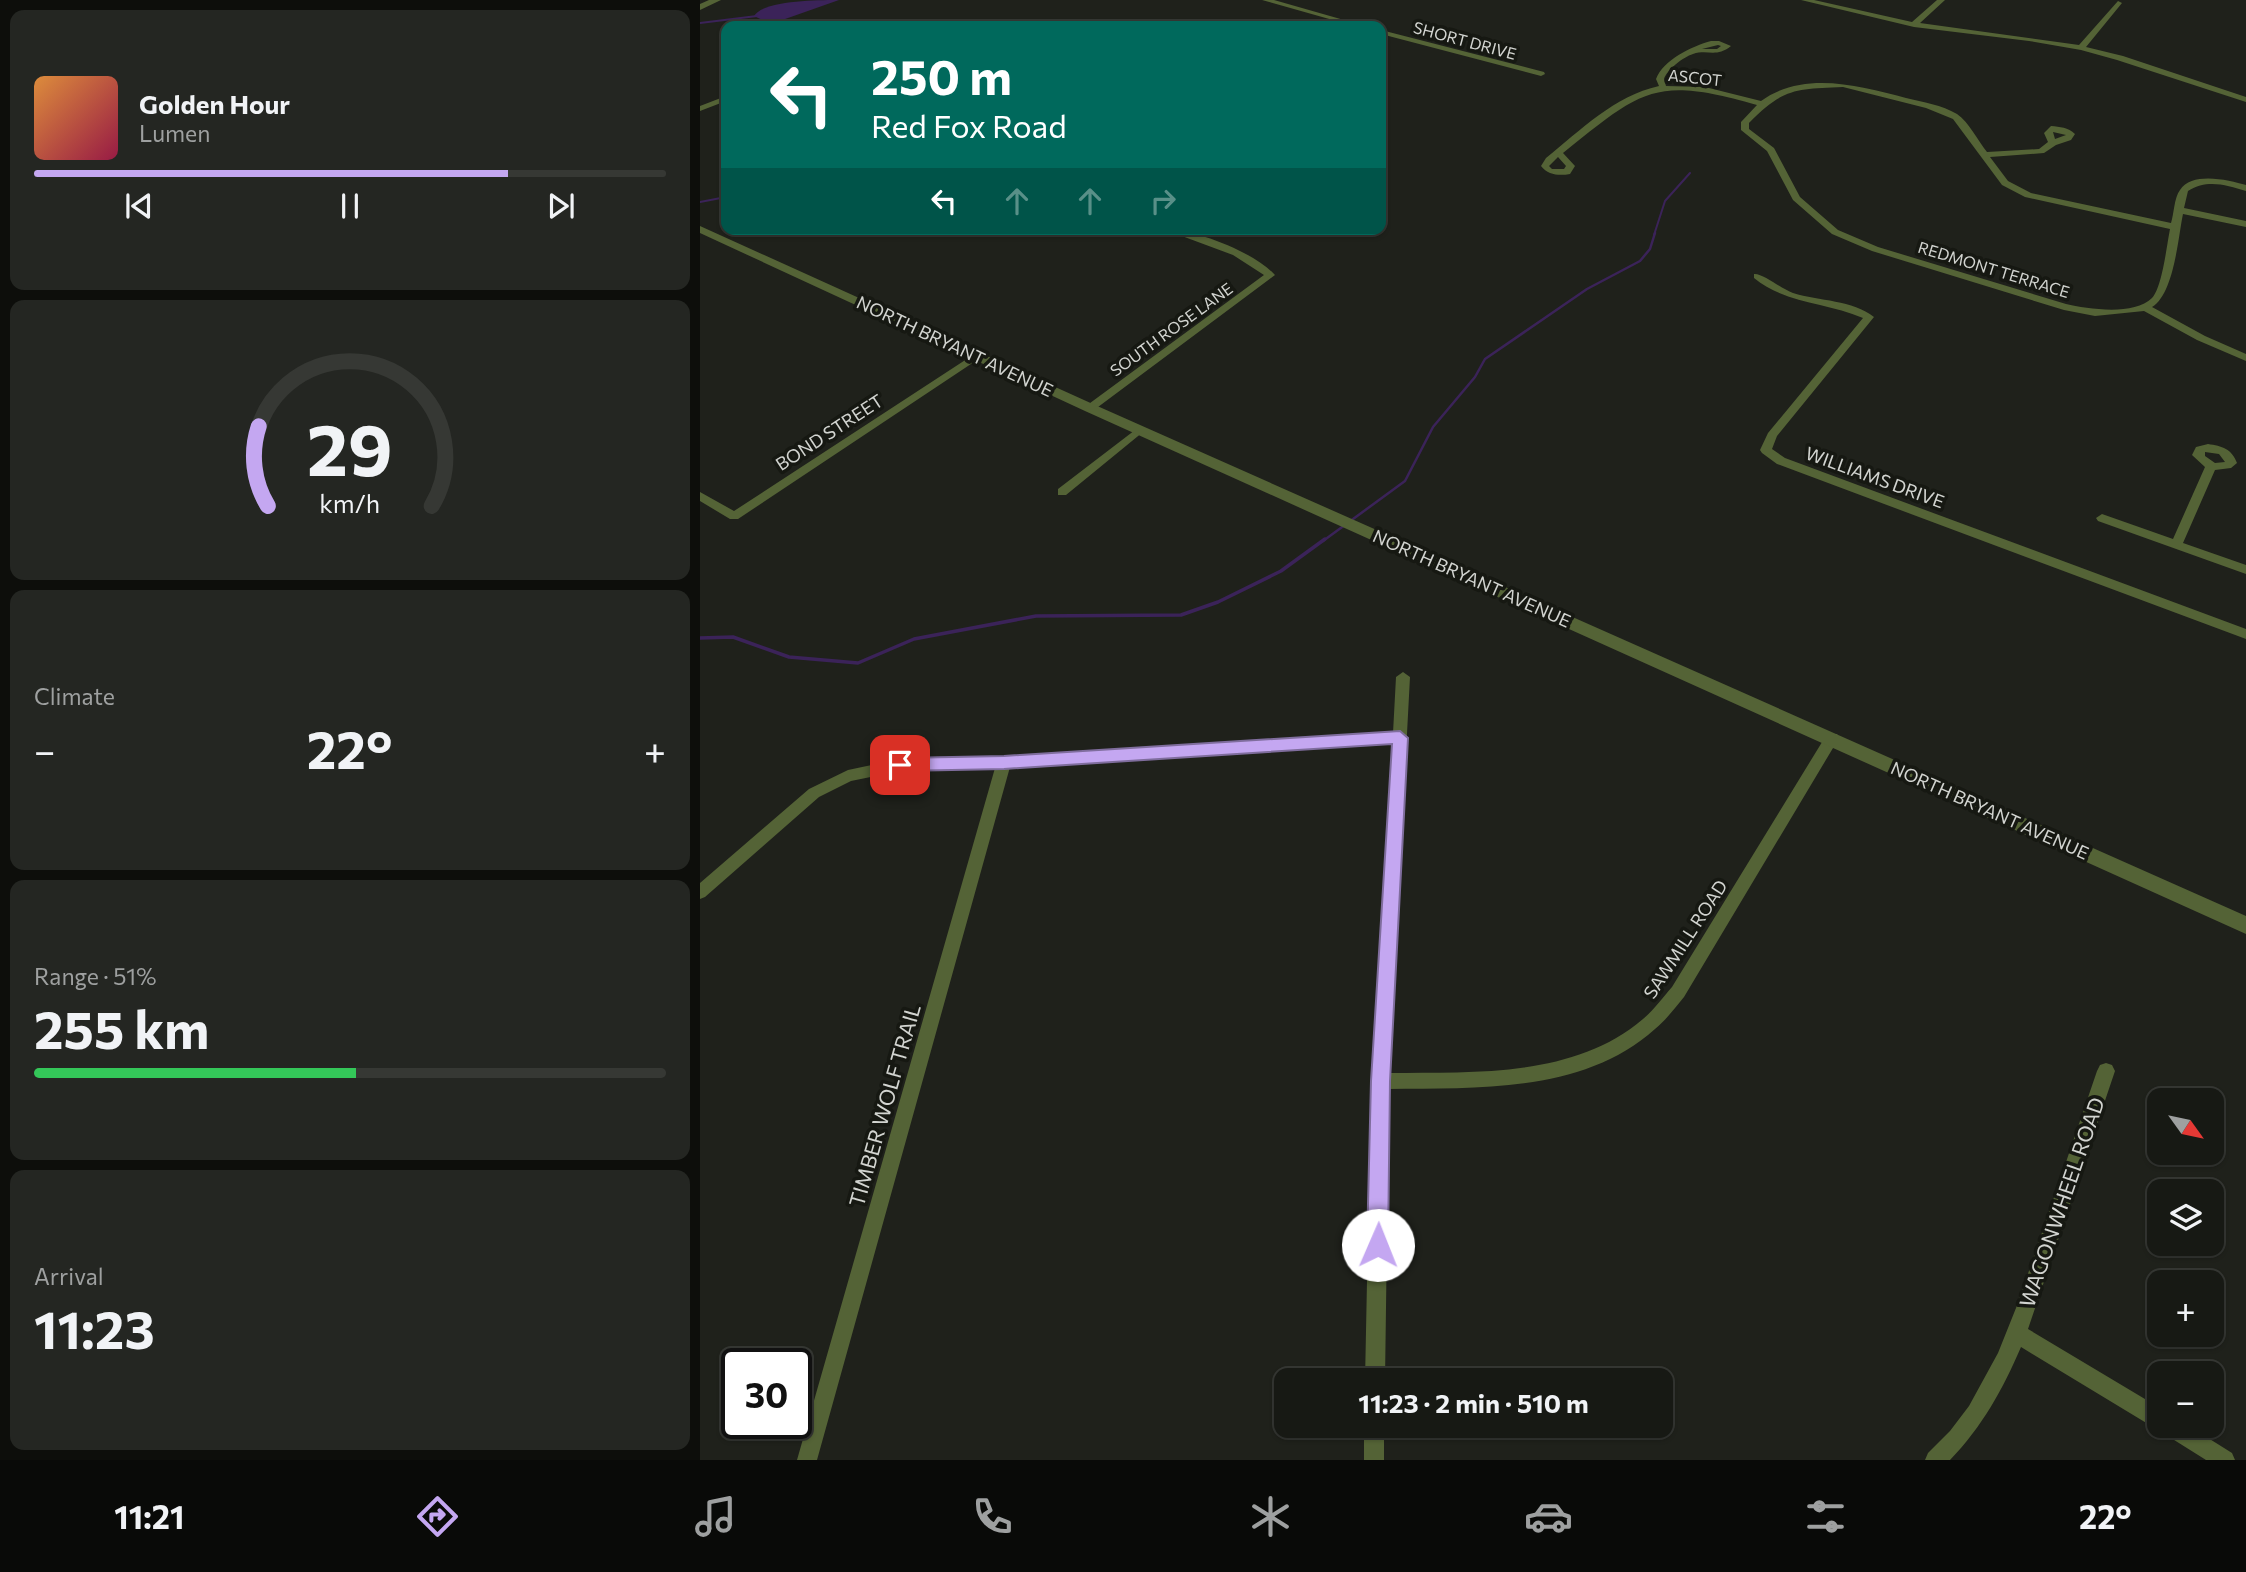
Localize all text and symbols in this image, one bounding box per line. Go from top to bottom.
street label: SHORT DRIVE [1412,17,1518,63]
text: 250 m [871,45,1012,105]
icon: left [756,49,847,140]
street label: ASCOT [1667,65,1723,89]
text: Golden Hour [139,88,290,119]
text: Red Fox Road [871,105,1067,145]
text: Lumen [139,119,210,147]
icon: left [925,182,963,220]
icon: ahead [998,182,1036,220]
icon: ahead [1071,182,1109,220]
icon: right [1144,182,1182,220]
icon: previous [120,187,158,225]
icon: pause [331,187,369,225]
icon: next [542,187,580,225]
street label: REDMONT TERRACE [1916,237,2072,301]
street label: SOUTH ROSE LANE [1106,278,1236,380]
street label: NORTH BRYANT AVENUE [853,291,1057,401]
street label: BOND STREET [771,389,887,475]
text: 29 [307,402,393,491]
street label: WILLIAMS DRIVE [1803,442,1947,512]
text: km/h [320,488,380,518]
street label: NORTH BRYANT AVENUE [1370,524,1574,632]
text: Climate [34,682,115,710]
text: 22° [307,716,392,780]
text: − [34,726,56,773]
text: + [644,726,666,773]
pin [870,735,930,795]
icon: arrive [881,746,919,784]
street label: NORTH BRYANT AVENUE [1888,756,2092,864]
street label: SAWMILL ROAD [1638,875,1732,1003]
text: Range · 51% [34,962,156,990]
text: 255 km [34,996,209,1060]
street label: TIMBER WOLF TRAIL [843,1001,925,1209]
north arrow [2147,1088,2224,1166]
map controls [2147,1088,2224,1438]
street label: WAGONWHEEL ROAD [2013,1094,2109,1310]
button: layers [2147,1179,2224,1256]
position arrow [1341,1208,1415,1282]
text: Arrival [34,1262,104,1290]
button: + [2147,1270,2224,1347]
text: 11:23 [34,1296,155,1360]
speed limit sign: 30 [721,1348,812,1439]
button: − [2147,1361,2224,1438]
text: 11:23 · 2 min · 510 m [1358,1387,1589,1418]
icon: directions [413,1492,462,1541]
icon: music [691,1492,740,1541]
icon: phone [968,1492,1017,1541]
icon: climate [1246,1492,1295,1541]
icon: car [1524,1492,1573,1541]
icon: filters [1801,1492,1850,1541]
text: 11:21 [114,1496,184,1536]
text: 22° [2079,1496,2132,1536]

